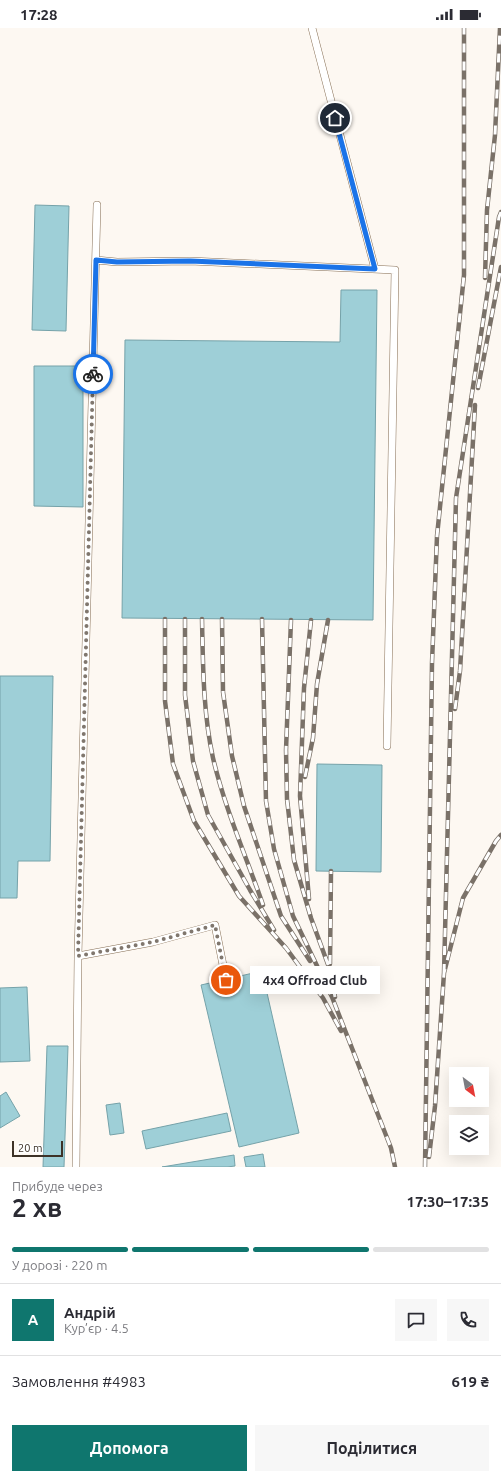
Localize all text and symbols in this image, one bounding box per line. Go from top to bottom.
text: 17:28 [20,6,58,23]
pin [318,101,352,135]
icon: home [324,107,346,129]
courier [73,354,113,394]
icon: bike [82,363,104,385]
pin [209,963,243,997]
callout: 4x4 Offroad Club [250,966,380,994]
icon: bag [215,969,237,991]
text: 4x4 Offroad Club [263,973,367,987]
north arrow [449,1067,489,1107]
map controls [449,1067,489,1155]
button: layers [449,1115,489,1155]
scale bar [12,1139,63,1158]
text: 20 m [18,1142,42,1154]
text: Прибуде через [12,1179,103,1193]
text: 2 хв [12,1193,62,1222]
text: 17:30–17:35 [406,1193,489,1210]
text: У дорозі · 220 m [12,1258,107,1272]
button: chat [395,1299,437,1341]
button: phone [447,1299,489,1341]
text: Андрій [64,1304,116,1321]
text: А [28,1311,38,1328]
text: Кур’єр · 4.5 [64,1321,129,1335]
text: Замовлення #4983 [12,1373,146,1390]
text: 619 ₴ [452,1373,489,1390]
button: Допомога [12,1425,247,1471]
button: Поділитися [255,1425,489,1471]

